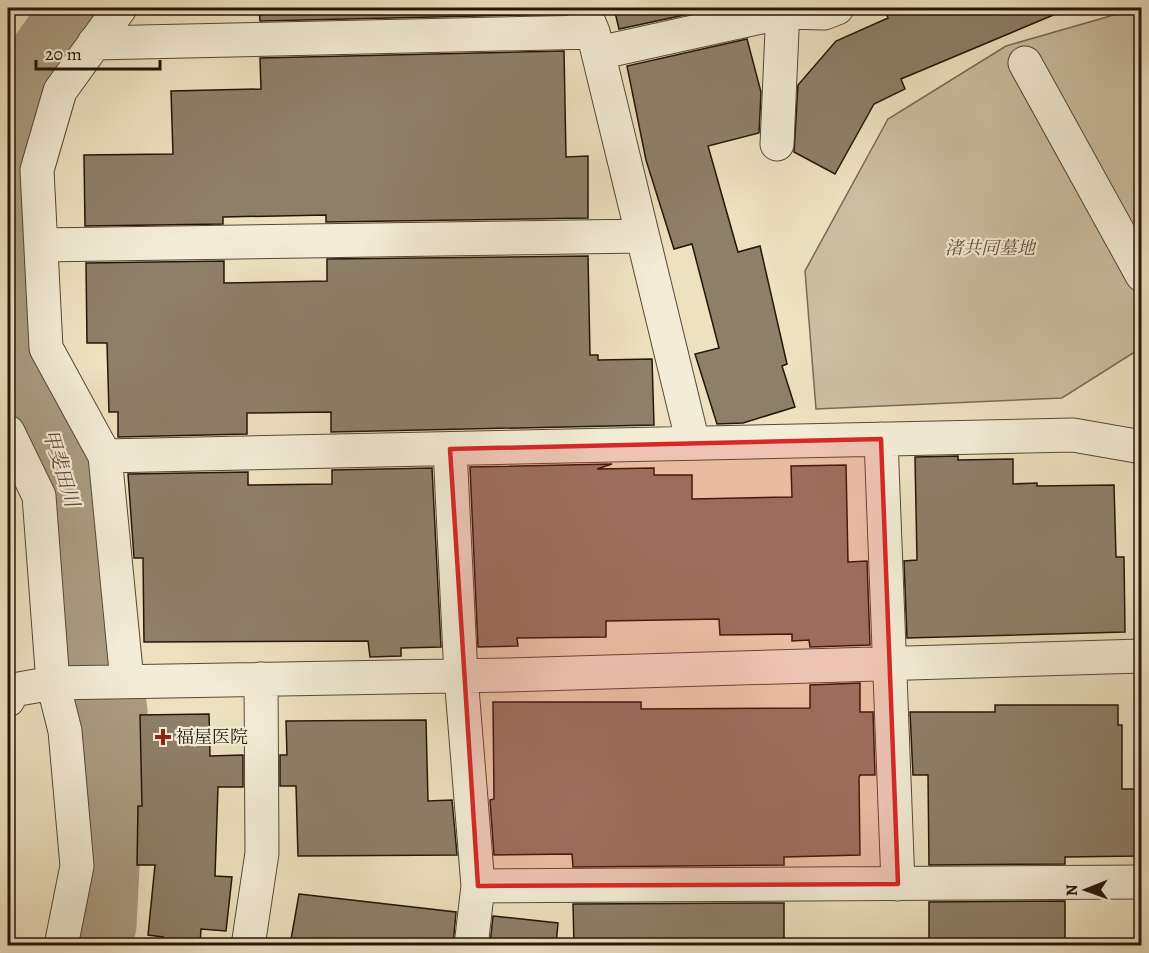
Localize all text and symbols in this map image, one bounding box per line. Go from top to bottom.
scale bar [36,33,160,71]
text: 20 m [45,42,82,66]
park label: 渚共同墓地 [945,236,1037,260]
water label: 甲斐田川 [36,426,86,512]
place label: 福屋医院 [176,725,248,749]
marker: 福屋医院 [154,728,172,746]
north arrow [1056,860,1116,920]
text: N [1061,884,1083,896]

